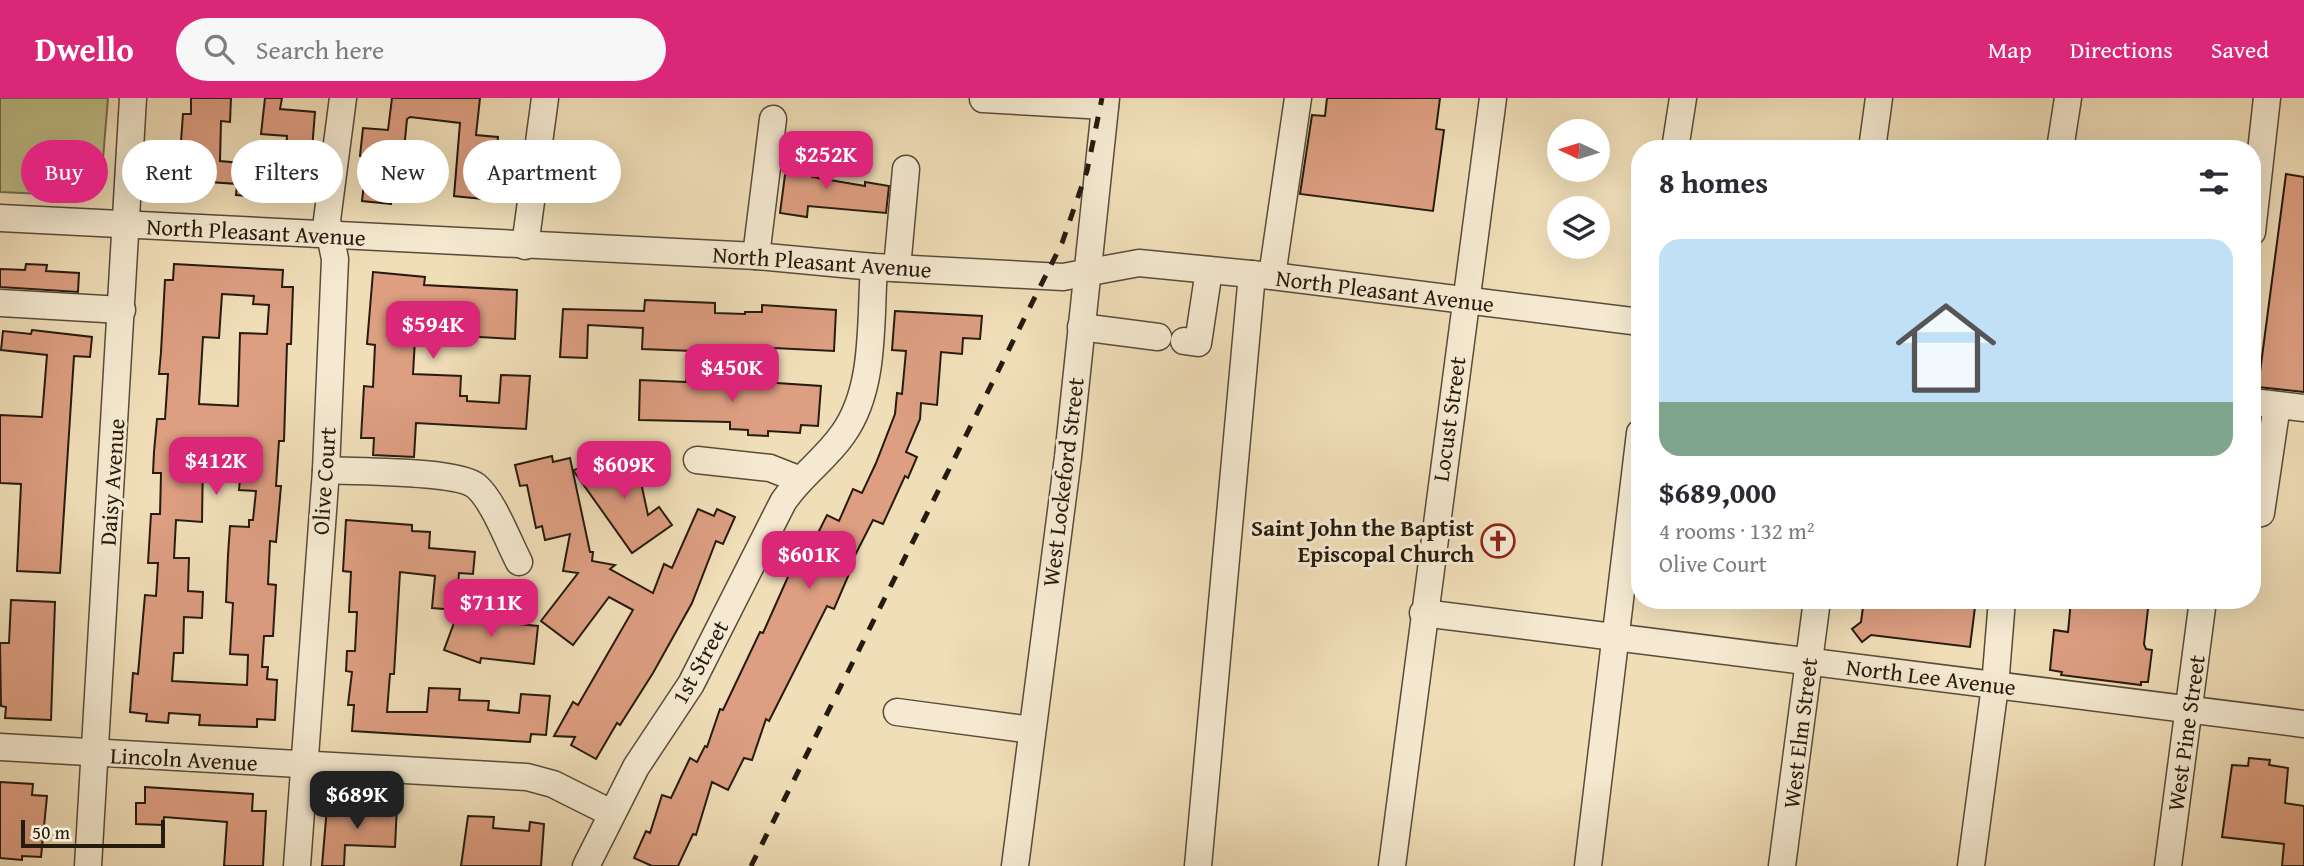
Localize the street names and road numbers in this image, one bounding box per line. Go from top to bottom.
street label: North Pleasant Avenue [146,209,367,254]
street label: North Pleasant Avenue [711,237,933,286]
street label: North Pleasant Avenue [1274,261,1496,320]
street label: Locust Street [1423,354,1474,484]
street label: West Lockeford Street [1033,375,1092,588]
street label: Daisy Avenue [91,417,132,547]
street label: Olive Court [303,426,344,536]
street label: 1st Street [663,614,736,710]
street label: North Lee Avenue [1844,650,2018,703]
street label: West Pine Street [2158,653,2213,813]
street label: West Elm Street [1774,656,1825,810]
street label: Lincoln Avenue [109,738,259,779]

